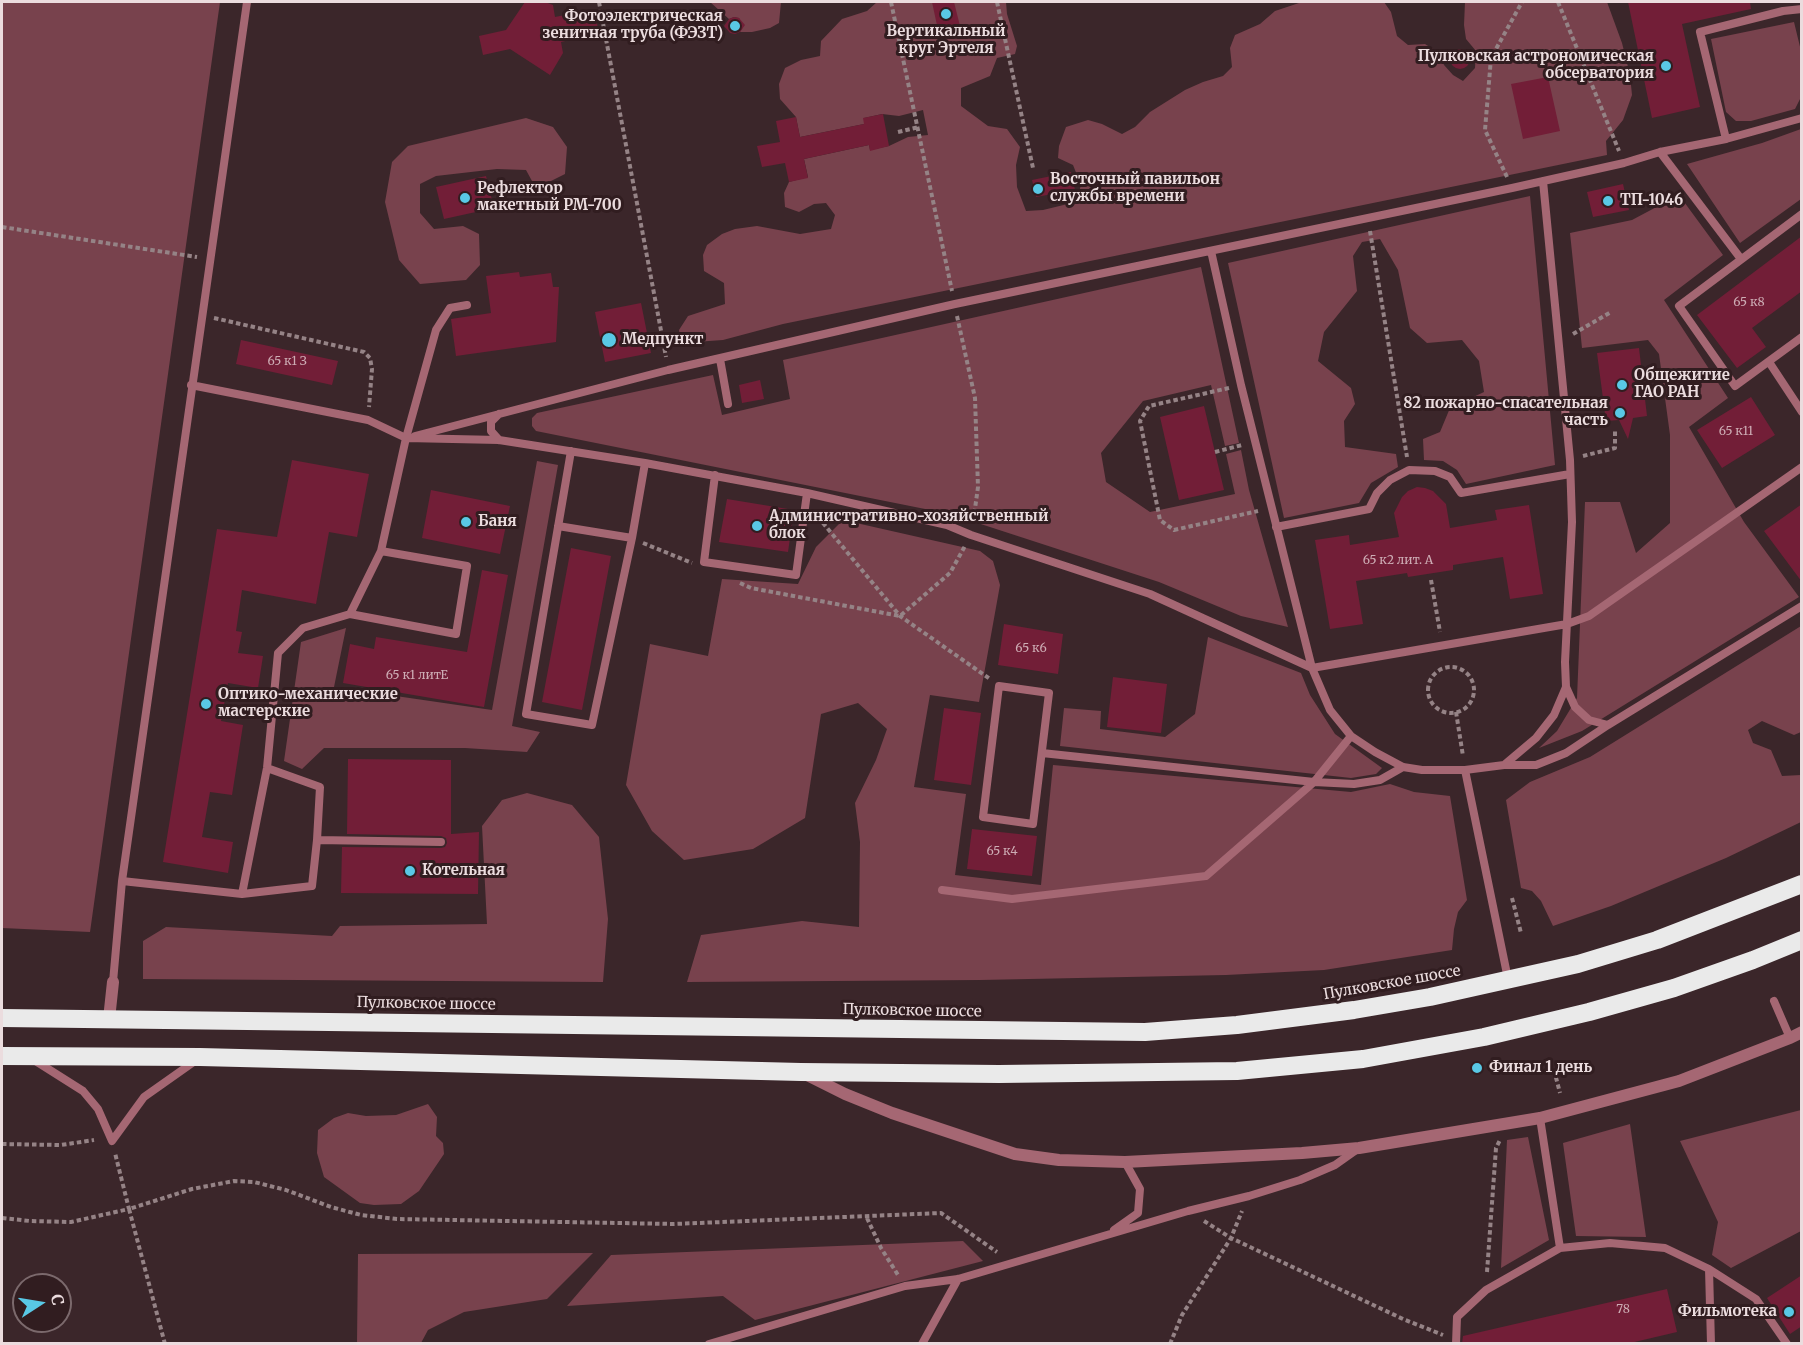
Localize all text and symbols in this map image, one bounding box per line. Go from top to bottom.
marker: Вертикальный круг Эртеля [939,7,953,21]
place label: Фотоэлектрическая зенитная труба (ФЭЗТ) [543,8,723,43]
marker: Фотоэлектрическая зенитная труба (ФЭЗТ) [728,19,742,33]
place label: Вертикальный круг Эртеля [886,23,1006,58]
place label: Пулковская астрономическая обсерватория [1418,48,1654,83]
marker: Пулковская астрономическая обсерватория [1659,59,1673,73]
place label: Восточный павильон службы времени [1050,171,1220,206]
place label: Рефлектор макетный РМ-700 [477,180,622,215]
marker: Восточный павильон службы времени [1031,182,1045,196]
marker: Рефлектор макетный РМ-700 [458,191,472,205]
place label: ТП-1046 [1620,192,1683,210]
marker: ТП-1046 [1601,194,1615,208]
house number: 65 к8 [1733,296,1765,310]
marker: Медпункт [600,331,618,349]
place label: Медпункт [622,331,704,349]
house number: 65 к1 З [267,355,307,369]
place label: Общежитие ГАО РАН [1634,367,1730,402]
marker: Общежитие ГАО РАН [1615,378,1629,392]
place label: 82 пожарно-спасательная часть [1403,395,1608,430]
marker: 82 пожарно-спасательная часть [1613,406,1627,420]
house number: 65 к11 [1719,425,1753,439]
place label: Административно-хозяйственный блок [769,508,1048,543]
place label: Баня [478,513,517,531]
marker: Баня [459,515,473,529]
marker: Административно-хозяйственный блок [750,519,764,533]
house number: 65 к2 лит. А [1363,554,1433,568]
house number: 65 к6 [1015,642,1047,656]
house number: 65 к1 литЕ [386,669,448,683]
place label: Оптико-механические мастерские [218,686,398,721]
marker: Оптико-механические мастерские [199,697,213,711]
house number: 65 к4 [986,845,1018,859]
place label: Котельная [422,862,505,880]
marker: Котельная [403,864,417,878]
street label: Пулковское шоссе [1322,962,1462,1004]
street label: Пулковское шоссе [356,994,496,1014]
street label: Пулковское шоссе [842,1001,982,1021]
place label: Финал 1 день [1489,1059,1592,1077]
marker: Финал 1 день [1470,1061,1484,1075]
north arrow [12,1273,72,1333]
text: С [47,1292,69,1307]
house number: 78 [1616,1303,1630,1317]
place label: Фильмотека [1678,1303,1777,1321]
marker: Фильмотека [1782,1305,1796,1319]

